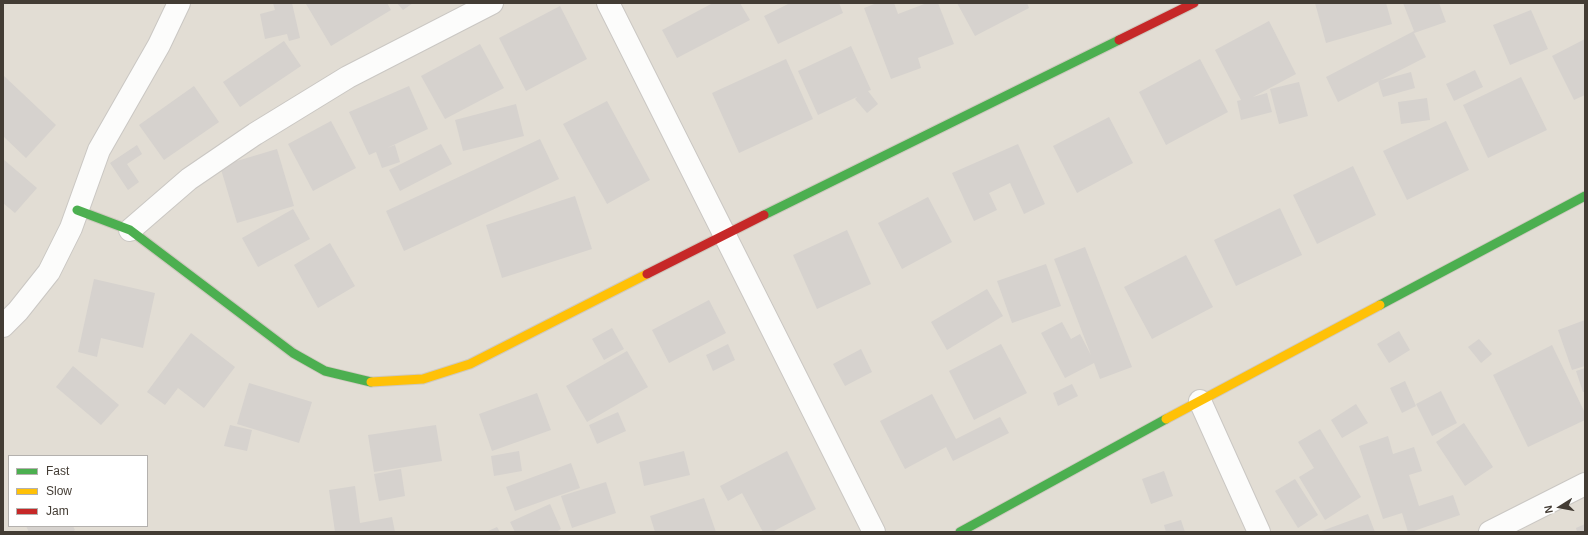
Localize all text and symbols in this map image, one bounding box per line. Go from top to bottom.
legend [8,455,148,527]
text: Fast [46,464,69,478]
text: Slow [46,484,72,498]
north arrow [1540,487,1580,527]
text: Jam [46,504,69,518]
text: N [1542,504,1555,514]

